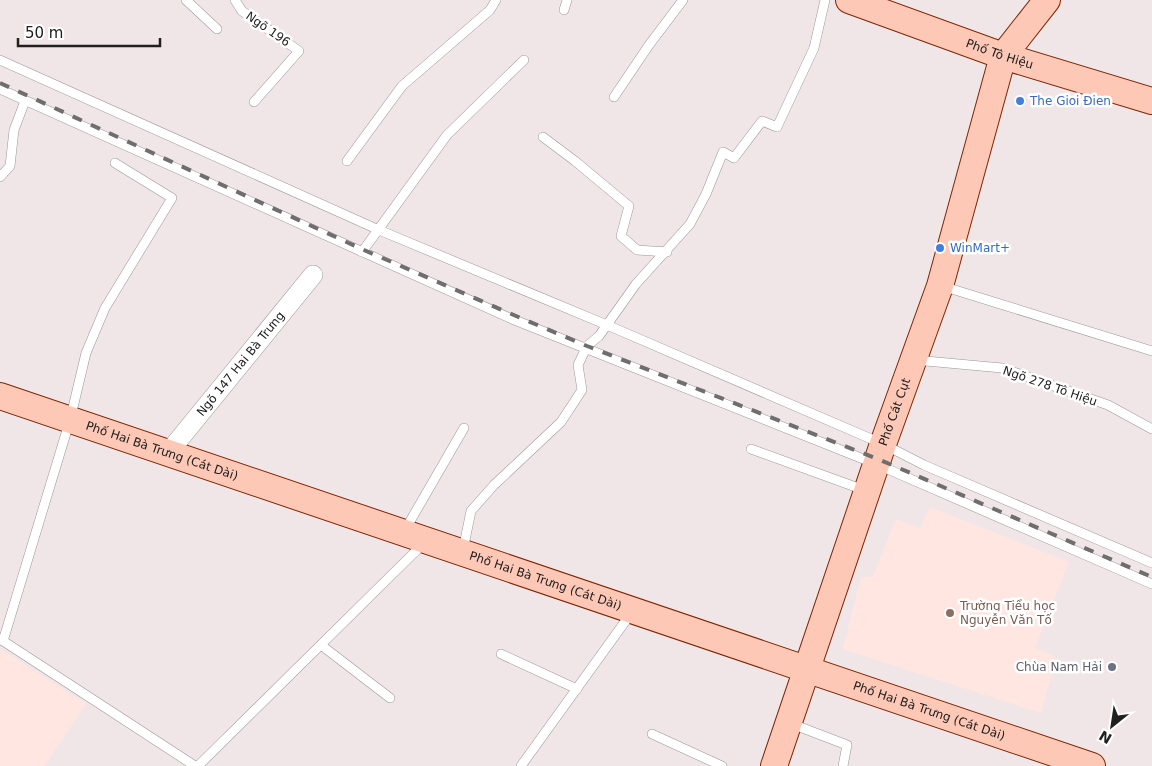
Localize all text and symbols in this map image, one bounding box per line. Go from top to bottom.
street label: Ngõ 196 [243,9,293,49]
scale bar [18,15,160,47]
text: 50 m [25,24,63,42]
street label: Phố Tô Hiệu [964,36,1035,72]
place label: The Gioi Đien [1029,94,1111,108]
marker: The Gioi Đien [1014,95,1026,107]
place label: WinMart+ [950,241,1010,255]
marker: WinMart+ [934,242,946,254]
street label: Ngõ 147 Hai Bà Trưng [194,309,287,419]
street label: Ngõ 278 Tô Hiệu [1001,363,1099,409]
street label: Phố Cát Cụt [876,376,913,448]
street label: Phố Hai Bà Trưng (Cát Dài) [84,419,240,483]
street label: Phố Hai Bà Trưng (Cát Dài) [468,549,623,613]
place label: Trường Tiểu học Nguyễn Văn Tố [959,599,1055,627]
marker: Trường Tiểu học Nguyễn Văn Tố [944,607,956,619]
place label: Chùa Nam Hải [1016,660,1102,674]
marker: Chùa Nam Hải [1106,661,1118,673]
street label: Phố Hai Bà Trưng (Cát Dài) [851,679,1007,743]
north arrow [1087,701,1137,751]
text: N [1096,727,1115,747]

